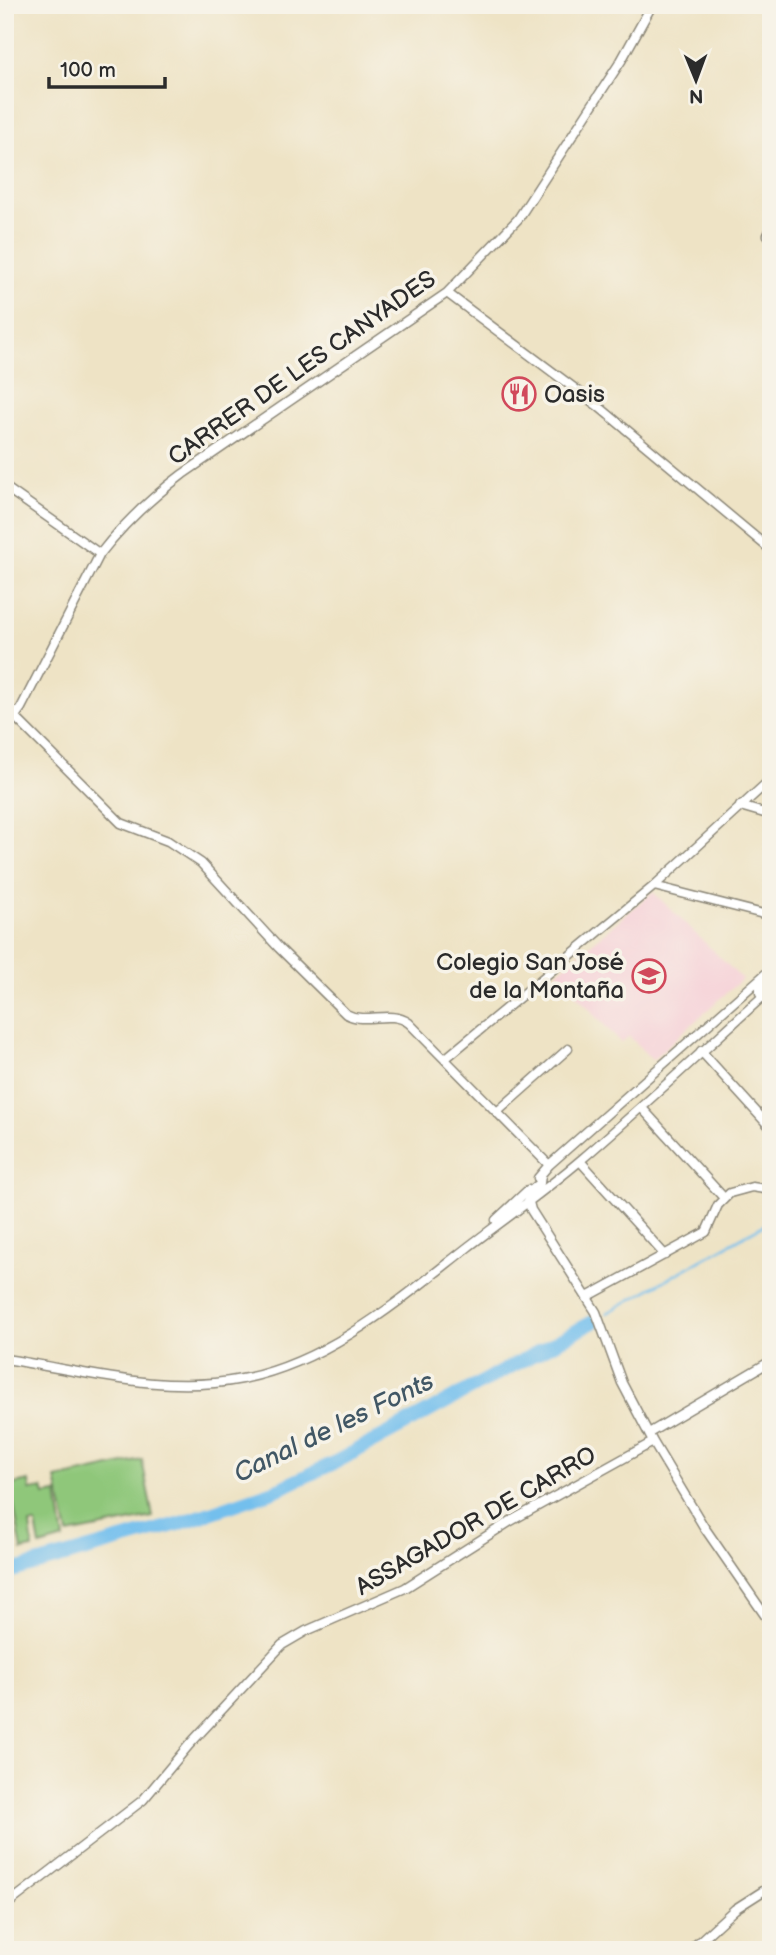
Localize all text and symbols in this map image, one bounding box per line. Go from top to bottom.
scale bar [49,46,164,90]
north arrow [660,46,730,116]
text: 100 m [60,58,116,83]
text: N [689,84,704,107]
street label: CARRER DE LES CANYADES [163,264,441,472]
restaurant icon: Oasis [500,375,538,413]
place label: Oasis [544,380,605,409]
place label: Colegio San José de la Montaña [436,948,624,1005]
school or university icon: Colegio San José de la Montaña [630,957,668,995]
water label: Canal de les Fonts [229,1366,439,1490]
street label: ASSAGADOR DE CARRO [351,1440,601,1602]

